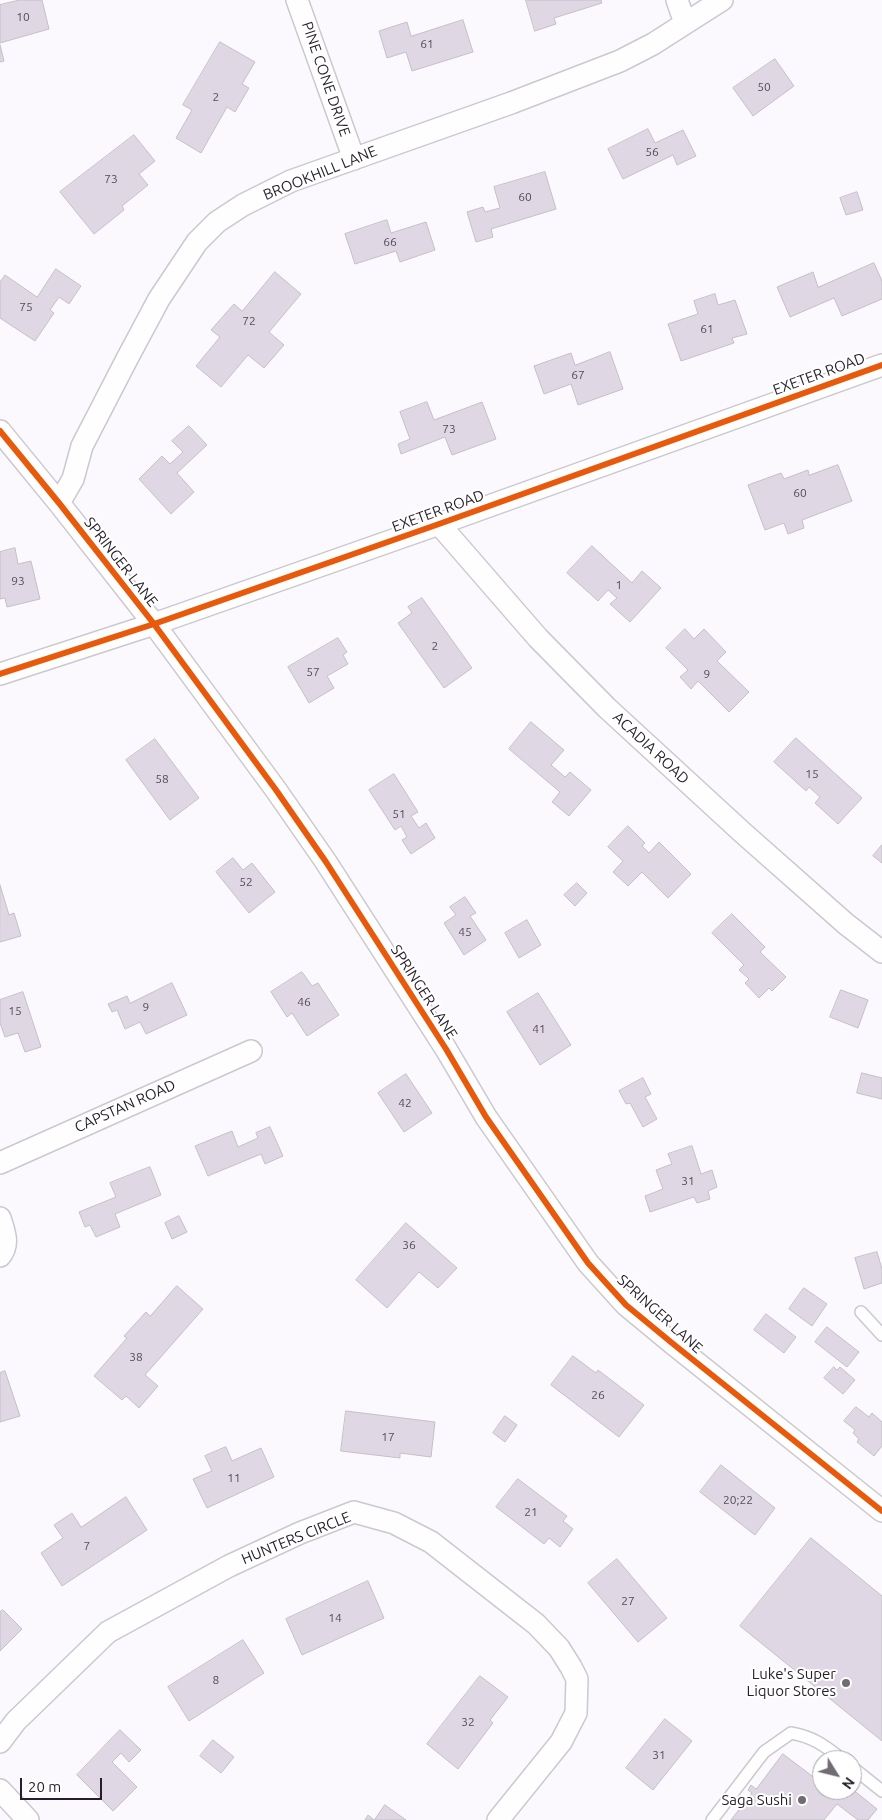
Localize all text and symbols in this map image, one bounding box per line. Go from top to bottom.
house number: 10 [16,10,30,24]
street label: PINE CONE DRIVE [298,19,354,139]
house number: 61 [420,37,434,51]
house number: 50 [757,80,771,94]
house number: 2 [213,90,219,104]
street label: BROOKHILL LANE [260,142,380,204]
house number: 56 [645,145,659,159]
house number: 73 [104,172,118,186]
house number: 60 [518,190,532,204]
house number: 66 [383,235,397,249]
house number: 75 [19,300,33,314]
house number: 72 [242,314,256,328]
house number: 61 [700,322,714,336]
street label: EXETER ROAD [770,349,868,399]
house number: 67 [571,368,585,382]
house number: 73 [442,422,456,436]
street label: EXETER ROAD [389,486,487,536]
house number: 60 [793,486,807,500]
street label: SPRINGER LANE [80,514,162,610]
house number: 93 [11,574,25,588]
house number: 1 [616,578,622,592]
house number: 2 [432,639,438,653]
house number: 57 [306,665,320,679]
house number: 9 [704,667,710,681]
street label: ACADIA ROAD [609,708,693,788]
house number: 15 [805,767,819,781]
house number: 58 [155,772,169,786]
house number: 51 [392,807,406,821]
house number: 52 [239,875,253,889]
house number: 45 [458,925,472,939]
street label: SPRINGER LANE [387,941,461,1043]
house number: 46 [297,995,311,1009]
house number: 9 [143,1000,149,1014]
house number: 15 [8,1004,22,1018]
house number: 41 [532,1022,546,1036]
street label: CAPSTAN ROAD [72,1076,178,1136]
house number: 42 [398,1096,412,1110]
house number: 31 [681,1174,695,1188]
house number: 36 [402,1238,416,1252]
street label: SPRINGER LANE [614,1271,706,1357]
house number: 38 [129,1350,143,1364]
house number: 26 [591,1388,605,1402]
house number: 17 [381,1430,395,1444]
house number: 11 [227,1471,241,1485]
house number: 20;22 [723,1493,753,1507]
house number: 21 [524,1505,538,1519]
street label: HUNTERS CIRCLE [239,1508,353,1568]
house number: 7 [84,1539,90,1553]
house number: 27 [621,1594,635,1608]
house number: 14 [328,1611,342,1625]
place label: Luke's Super Liquor Stores [747,1665,836,1700]
house number: 8 [213,1673,219,1687]
marker: Luke's Super Liquor Stores [840,1677,852,1689]
house number: 32 [461,1715,475,1729]
house number: 31 [652,1748,666,1762]
north arrow [812,1750,862,1800]
scale bar [22,1768,105,1800]
text: N [839,1774,858,1792]
text: 20 m [28,1778,61,1795]
place label: Saga Sushi [722,1791,792,1809]
marker: Saga Sushi [796,1794,808,1806]

